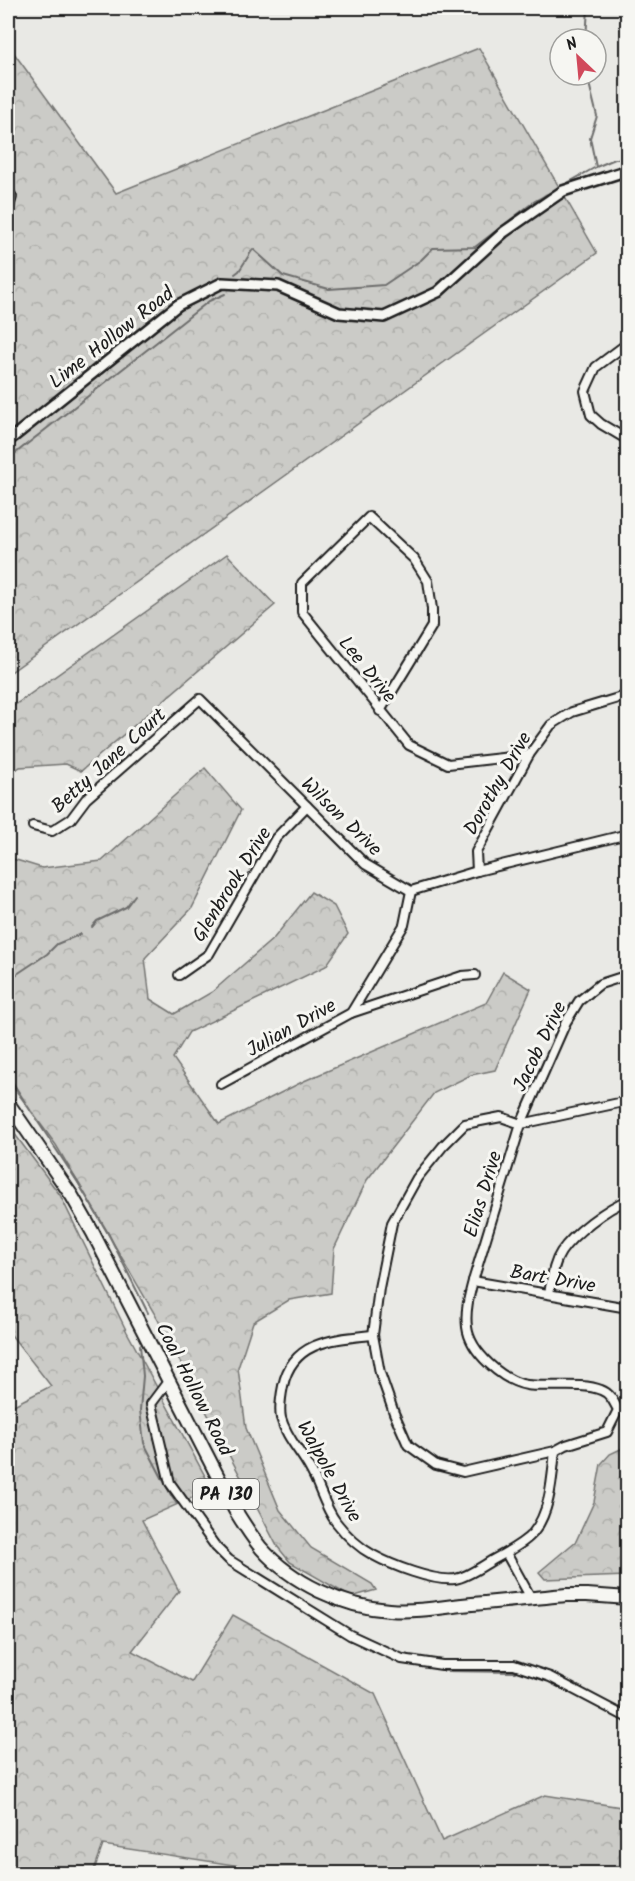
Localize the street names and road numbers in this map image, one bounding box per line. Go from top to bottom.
street label: Lime Hollow Road [43,279,183,398]
street label: Lee Drive [329,630,404,711]
street label: Betty Jane Court [44,701,175,822]
street label: Dorothy Drive [456,726,541,842]
street label: Wilson Drive [292,770,389,865]
street label: Glenbrook Drive [184,821,281,949]
street label: Julian Drive [241,991,343,1067]
street label: Jacob Drive [505,996,576,1097]
street label: Elias Drive [456,1147,512,1242]
street label: Bart Drive [507,1257,598,1303]
street label: Coal Hollow Road [146,1317,241,1463]
street label: Walpole Drive [287,1415,369,1529]
road number: PA 130 [193,1479,259,1509]

